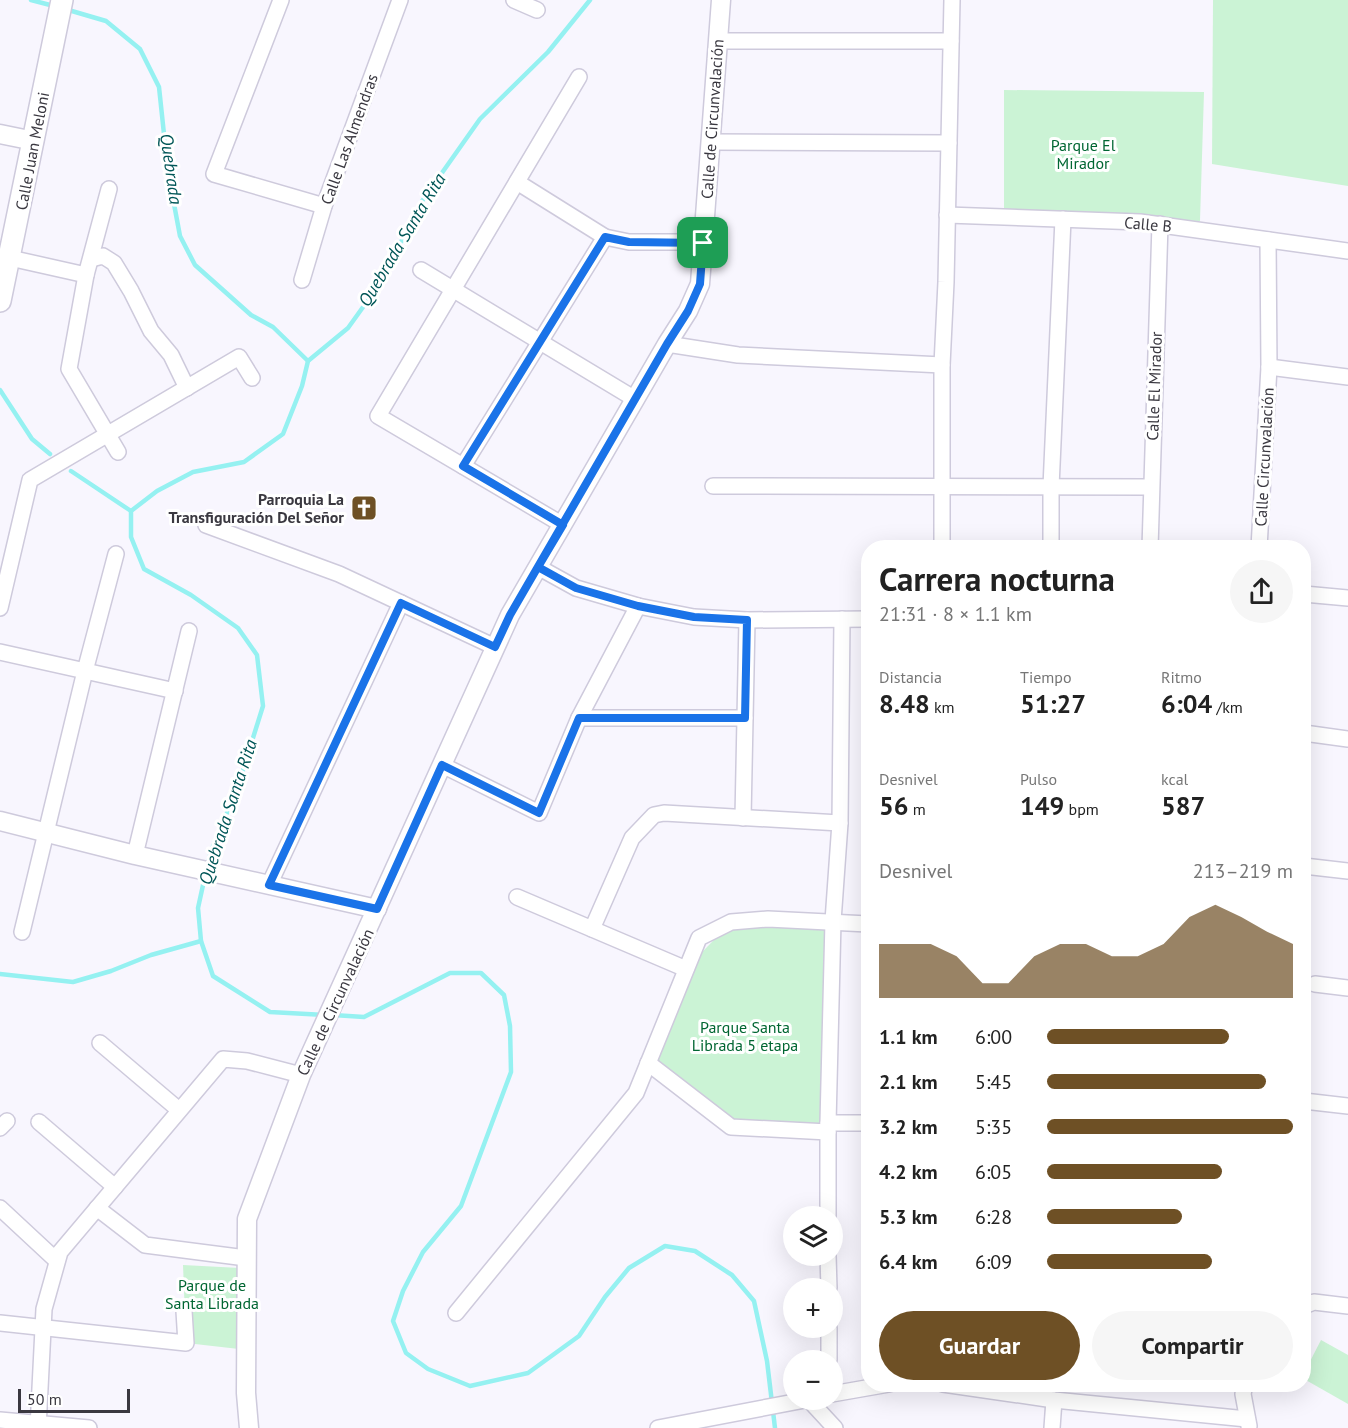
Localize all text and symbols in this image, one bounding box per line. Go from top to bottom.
street label: Calle de Circunvalación [696,38,728,200]
street label: Calle Las Almendras [316,71,382,207]
street label: Calle Juan Meloni [11,90,53,212]
water label: Quebrada [155,132,188,206]
park label: Parque El Mirador [1051,135,1116,173]
water label: Quebrada Santa Rita [353,169,451,311]
street label: Calle B [1123,212,1173,236]
pin [677,217,728,268]
icon: arrive [686,226,719,259]
street label: Calle El Mirador [1142,331,1166,441]
street label: Calle Circunvalación [1250,387,1278,527]
place label: Parroquia La Transfiguración Del Señor [169,489,344,527]
church icon: Parroquia La Transfiguración Del Señor [349,493,379,523]
text: Carrera nocturna [879,557,1115,600]
button: share [1230,560,1293,623]
text: 21:31 · 8 × 1.1 km [879,601,1032,627]
text: Distancia [879,667,942,687]
text: Tiempo [1020,667,1072,687]
text: Ritmo [1161,667,1202,687]
text: 8.48 [879,687,930,720]
text: 51:27 [1020,687,1086,720]
text: 6:04 [1161,687,1212,720]
text: km [930,697,955,717]
text: /km [1212,697,1243,717]
water label: Quebrada Santa Rita [193,736,262,887]
text: Desnivel [879,769,938,789]
text: Pulso [1020,769,1057,789]
text: kcal [1161,769,1188,789]
text: 56 [879,789,908,822]
text: 149 [1020,789,1064,822]
text: 587 [1161,789,1205,822]
text: m [908,799,926,819]
text: bpm [1064,799,1099,819]
text: Desnivel [879,858,952,884]
text: 213–219 m [1193,858,1293,884]
street label: Calle de Circunvalación [292,925,378,1079]
park label: Parque Santa Librada 5 etapa [692,1017,798,1055]
text: 1.1 km [879,1024,938,1050]
text: 6:00 [975,1024,1012,1050]
text: 2.1 km [879,1069,938,1095]
text: 5:45 [975,1069,1012,1095]
text: 3.2 km [879,1114,938,1140]
text: 5:35 [975,1114,1012,1140]
text: 4.2 km [879,1159,938,1185]
text: 6:05 [975,1159,1012,1185]
text: 5.3 km [879,1204,938,1230]
text: 6:28 [975,1204,1012,1230]
map controls [783,1206,843,1410]
button: layers [783,1206,843,1266]
text: 6.4 km [879,1249,938,1275]
text: 6:09 [975,1249,1012,1275]
park label: Parque de Santa Librada [165,1275,259,1313]
button: + [783,1278,843,1338]
button: Guardar [879,1311,1080,1380]
button: Compartir [1092,1311,1293,1380]
button: − [783,1350,843,1410]
scale bar [18,1386,130,1414]
text: 50 m [27,1389,62,1409]

